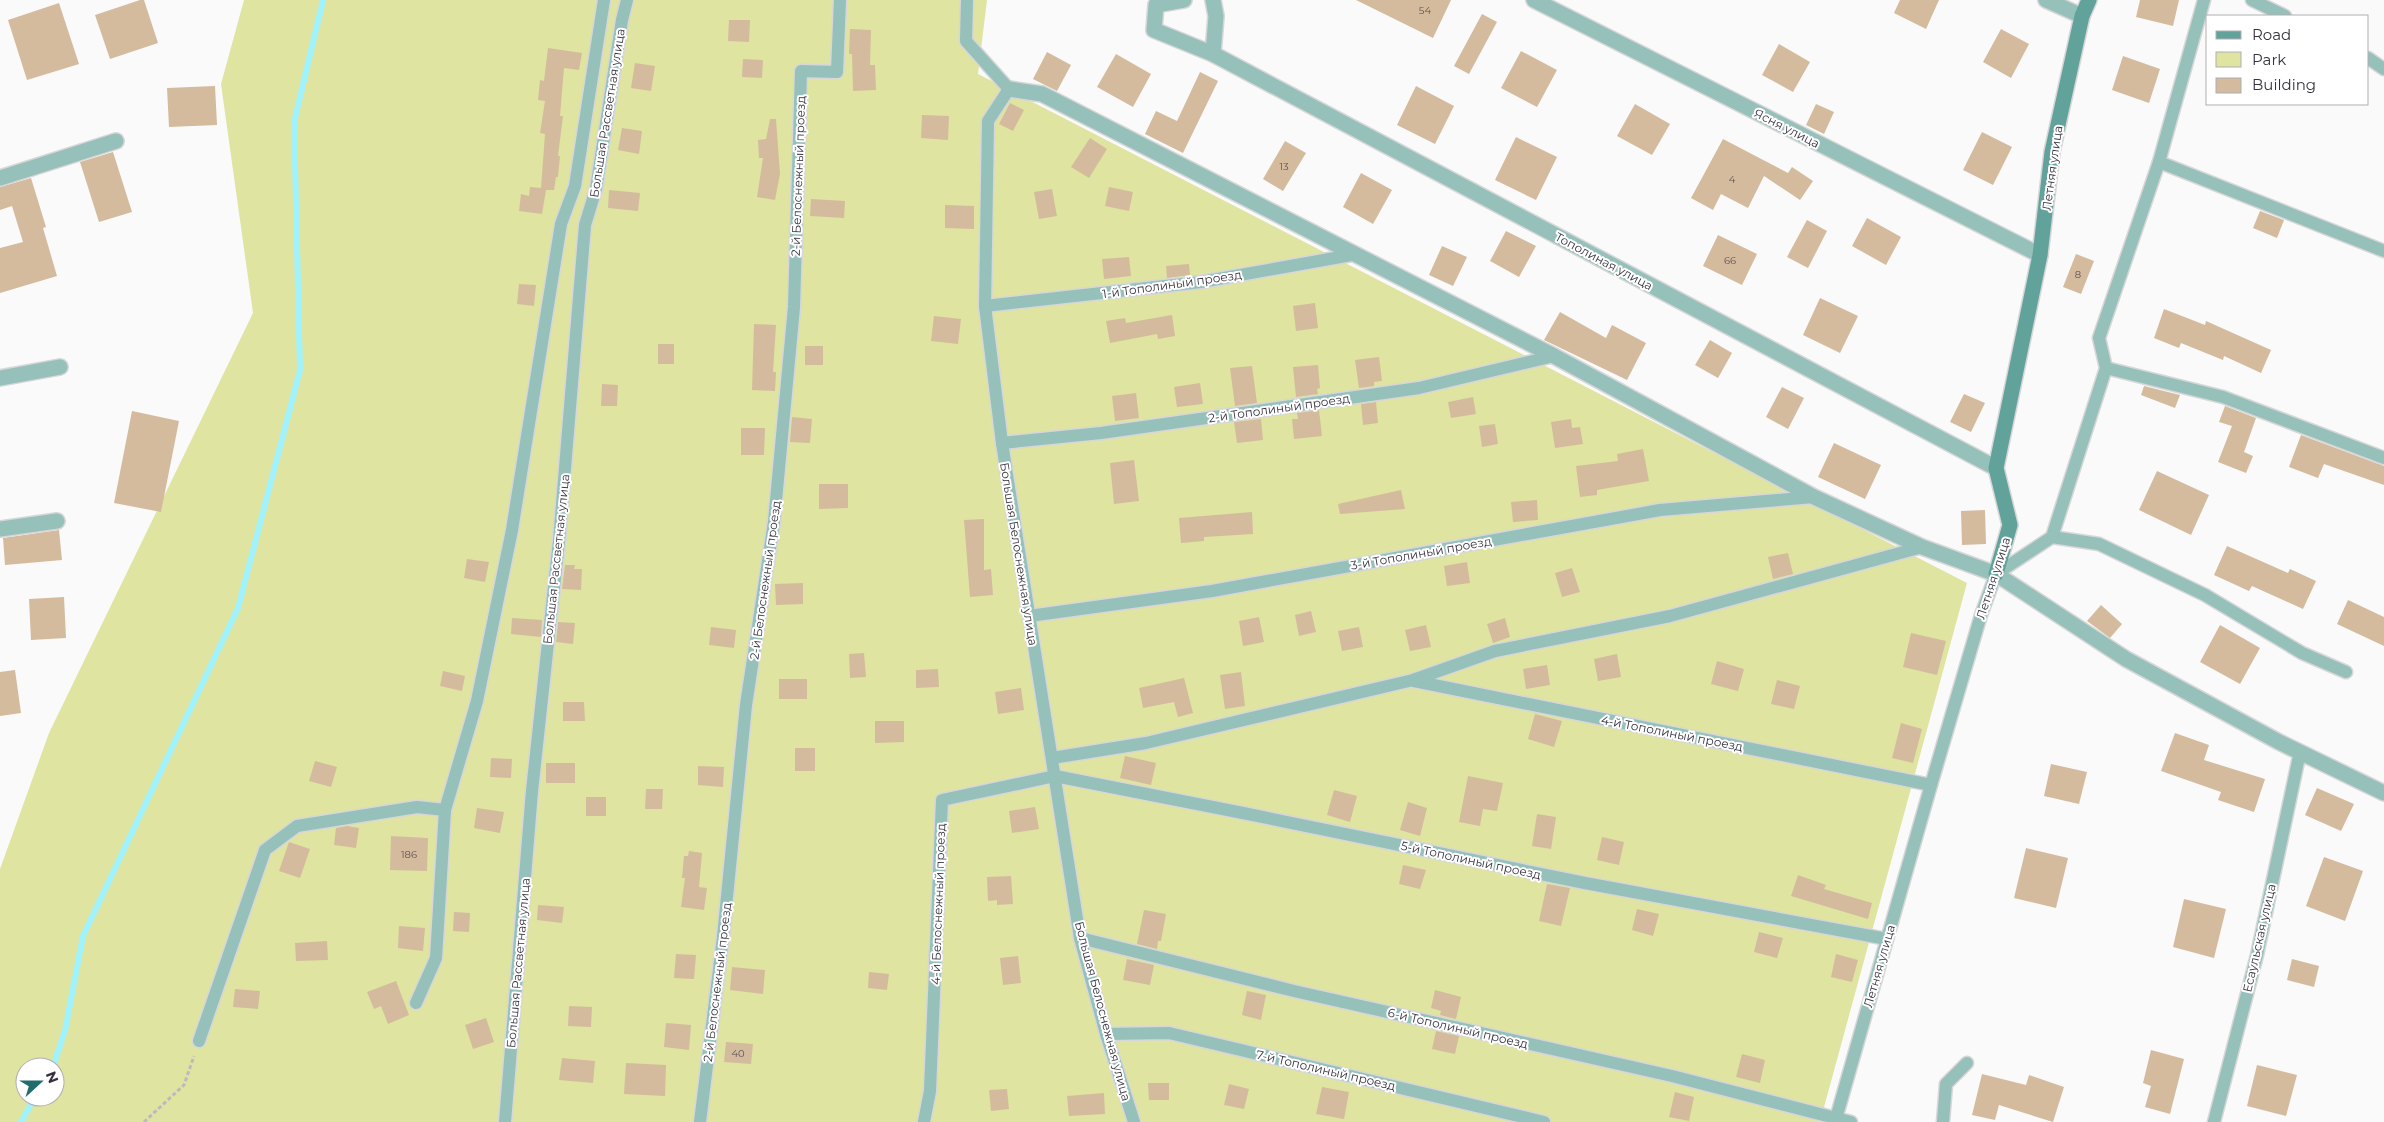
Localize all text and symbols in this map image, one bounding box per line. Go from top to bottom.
house number: 54 [1419,4,1432,17]
legend [2206,15,2369,105]
text: Road [2252,25,2291,44]
street label: Большая Рассветная улица [586,27,628,199]
text: Park [2252,50,2286,69]
text: Building [2252,75,2316,94]
street label: 2-й Белоснежный проезд [788,95,808,256]
street label: Ясня улица [1752,105,1822,151]
street label: Летняя улица [2039,125,2065,211]
house number: 13 [1279,160,1289,173]
house number: 4 [1729,173,1736,186]
street label: Тополиная улица [1553,229,1655,293]
house number: 66 [1724,254,1736,267]
street label: 1-й Тополиный проезд [1101,267,1243,301]
house number: 8 [2075,268,2081,281]
street label: 2-й Тополиный проезд [1207,391,1351,425]
street label: Большая Белоснежная улица [997,461,1041,647]
street label: Большая Рассветная улица [540,473,572,645]
street label: 2-й Белоснежный проезд [746,499,784,660]
street label: 3-й Тополиный проезд [1349,533,1493,573]
street label: Летняя улица [1973,535,2013,621]
street label: 4-й Тополиный проезд [1600,712,1744,754]
street label: 4-й Белоснежный проезд [928,823,948,985]
street label: 5-й Тополиный проезд [1400,838,1543,882]
house number: 186 [401,848,417,861]
street label: Большая Рассветная улица [503,877,533,1049]
street label: Есаульская улица [2239,882,2279,994]
street label: 2-й Белоснежный проезд [700,901,734,1063]
street label: Большая Белоснежная улица [1072,920,1134,1102]
street label: Летняя улица [1860,923,1898,1009]
street label: 6-й Тополиный проезд [1386,1005,1530,1051]
house number: 40 [731,1047,745,1060]
street label: 7-й Тополиный проезд [1255,1047,1397,1093]
north arrow [15,1057,65,1107]
text: N [42,1069,63,1086]

